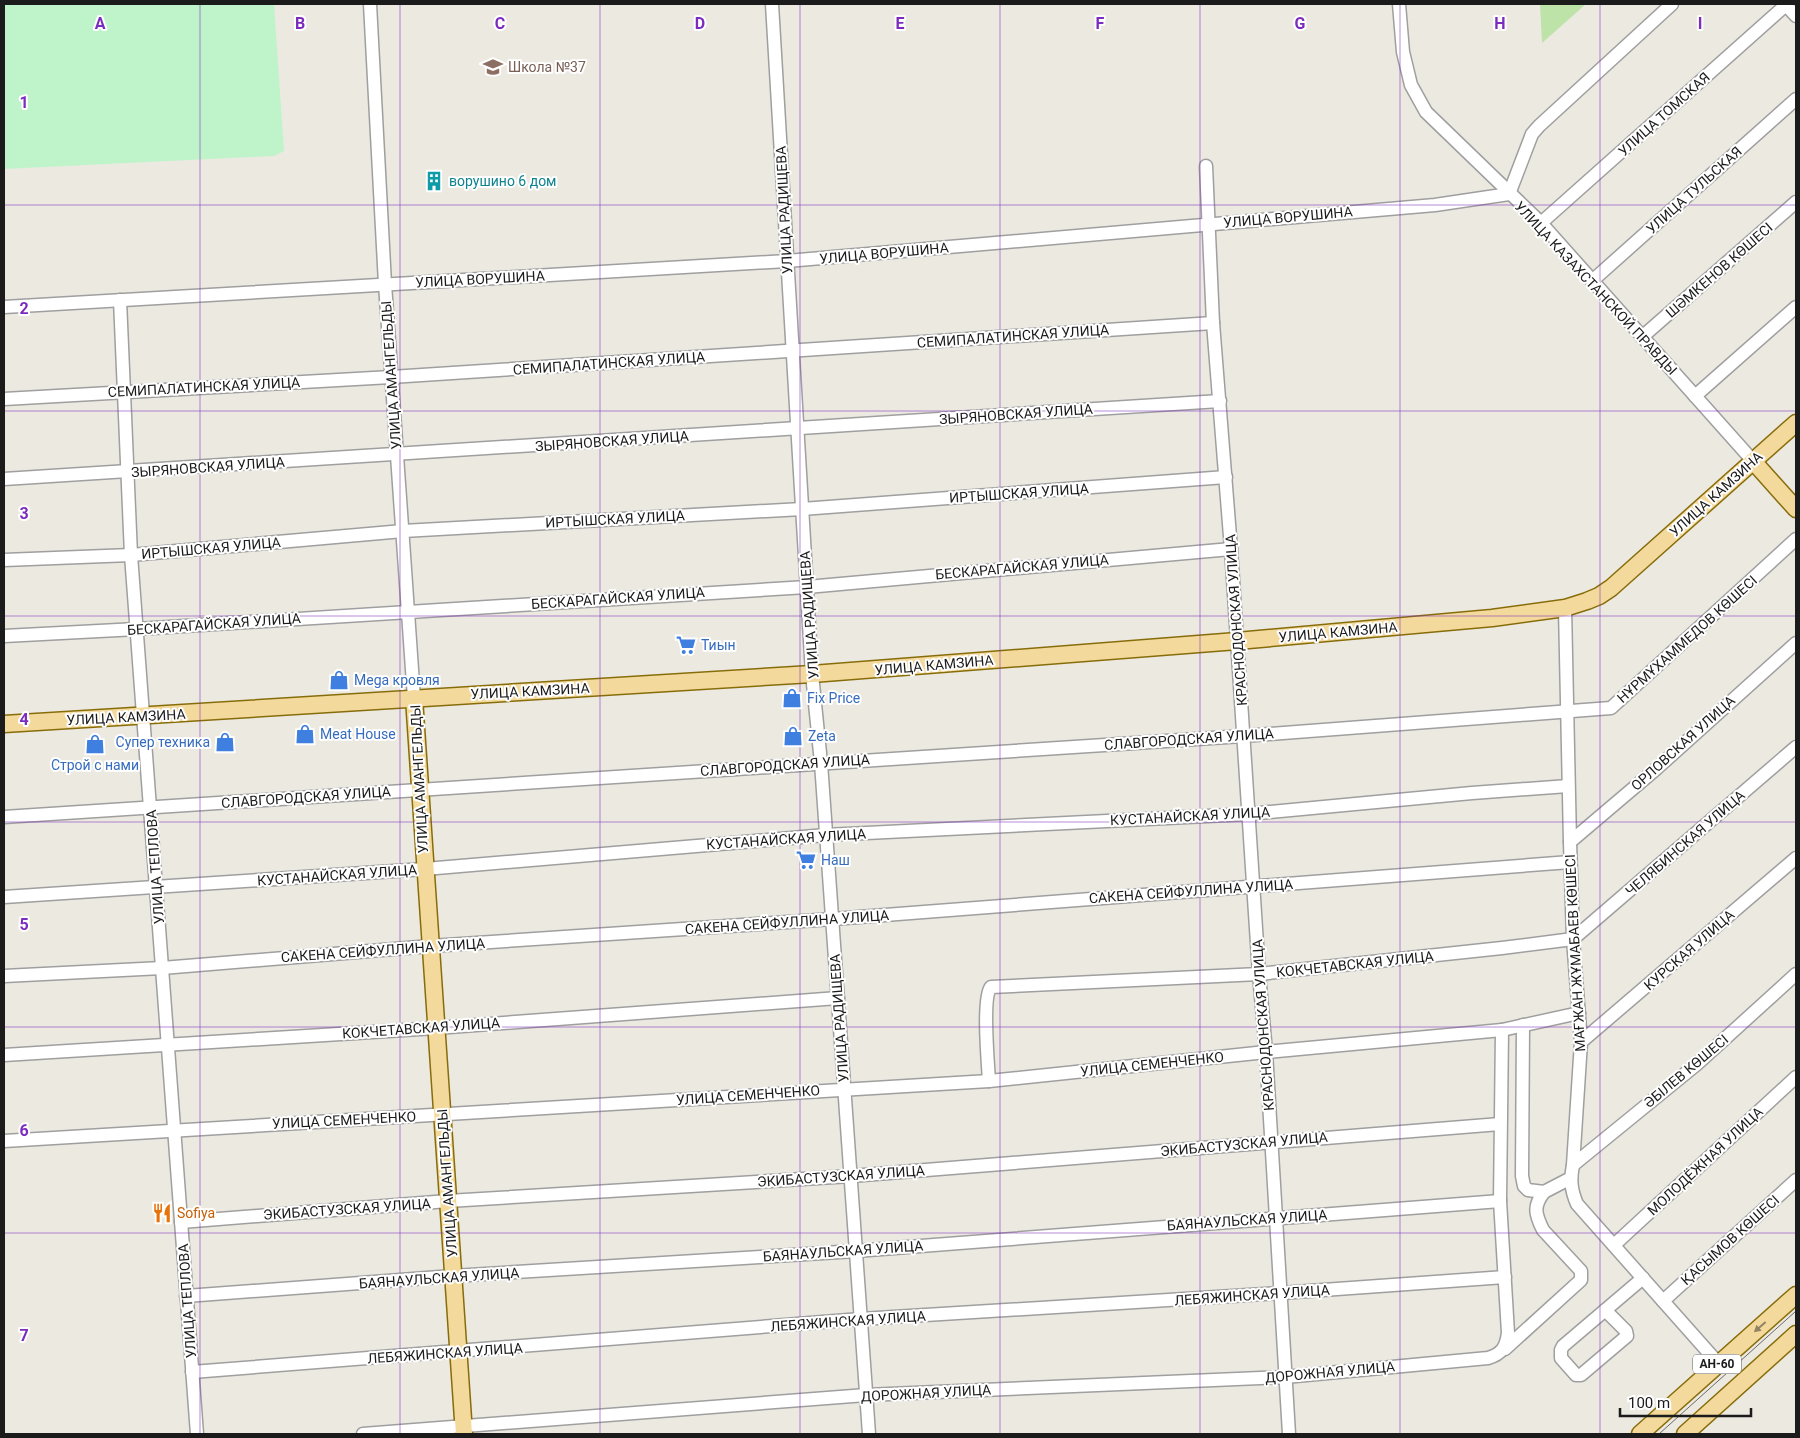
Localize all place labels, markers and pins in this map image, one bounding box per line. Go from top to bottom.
school or university icon: Школа №37 [482,56,504,78]
place label: Школа №37 [508,59,586,75]
building icon: ворушино 6 дом [423,170,445,192]
place label: ворушино 6 дом [449,173,557,189]
supermarket icon: Тиын [675,634,697,656]
place label: Тиын [701,637,736,653]
shop icon: Mega кровля [328,669,350,691]
place label: Mega кровля [354,672,440,688]
shop icon: Fix Price [781,687,803,709]
place label: Fix Price [807,690,860,706]
shop icon: Meat House [294,723,316,745]
shop icon: Zeta [782,725,804,747]
place label: Meat House [320,726,396,742]
place label: Zeta [808,728,836,744]
shop icon: Супер техника [214,731,236,753]
shop icon: Строй с нами [84,733,106,755]
place label: Супер техника [116,734,210,750]
place label: Строй с нами [51,757,139,773]
supermarket icon: Наш [795,849,817,871]
place label: Наш [821,852,850,868]
restaurant icon: Sofiya [151,1202,173,1224]
place label: Sofiya [177,1205,215,1221]

